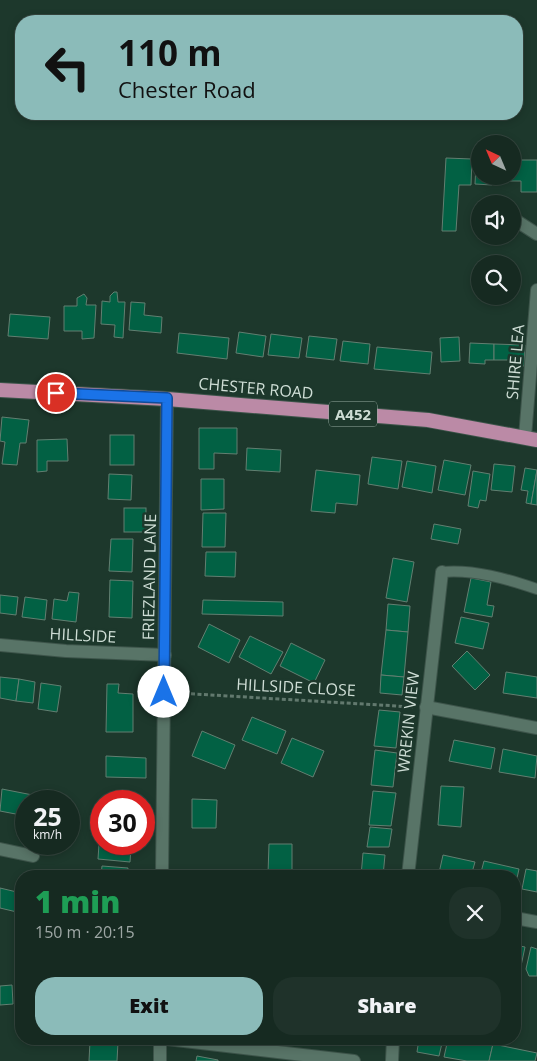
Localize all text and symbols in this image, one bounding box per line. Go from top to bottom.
text: 110 m [118,29,222,76]
icon: left [35,35,100,100]
text: Chester Road [118,74,256,104]
north arrow [471,135,521,185]
map controls [471,135,521,305]
button: sound [471,195,521,245]
button: search [471,255,521,305]
street label: SHIRE LEA [501,323,529,400]
pin [35,372,77,414]
street label: CHESTER ROAD [198,372,314,404]
icon: arrive [42,379,70,407]
road number: A452 [329,402,377,426]
street label: FRIEZLAND LANE [137,514,161,640]
street label: HILLSIDE [49,622,117,648]
position arrow [137,665,189,717]
street label: WREKIN VIEW [392,670,424,774]
street label: HILLSIDE CLOSE [236,673,356,701]
speed limit sign: 30 [90,790,155,855]
text: 25 [33,799,62,833]
text: km/h [33,826,62,843]
text: 1 min [35,881,120,922]
button: close [449,887,501,939]
text: 150 m · 20:15 [35,921,135,943]
button: Exit [35,977,263,1035]
button: Share [273,977,501,1035]

